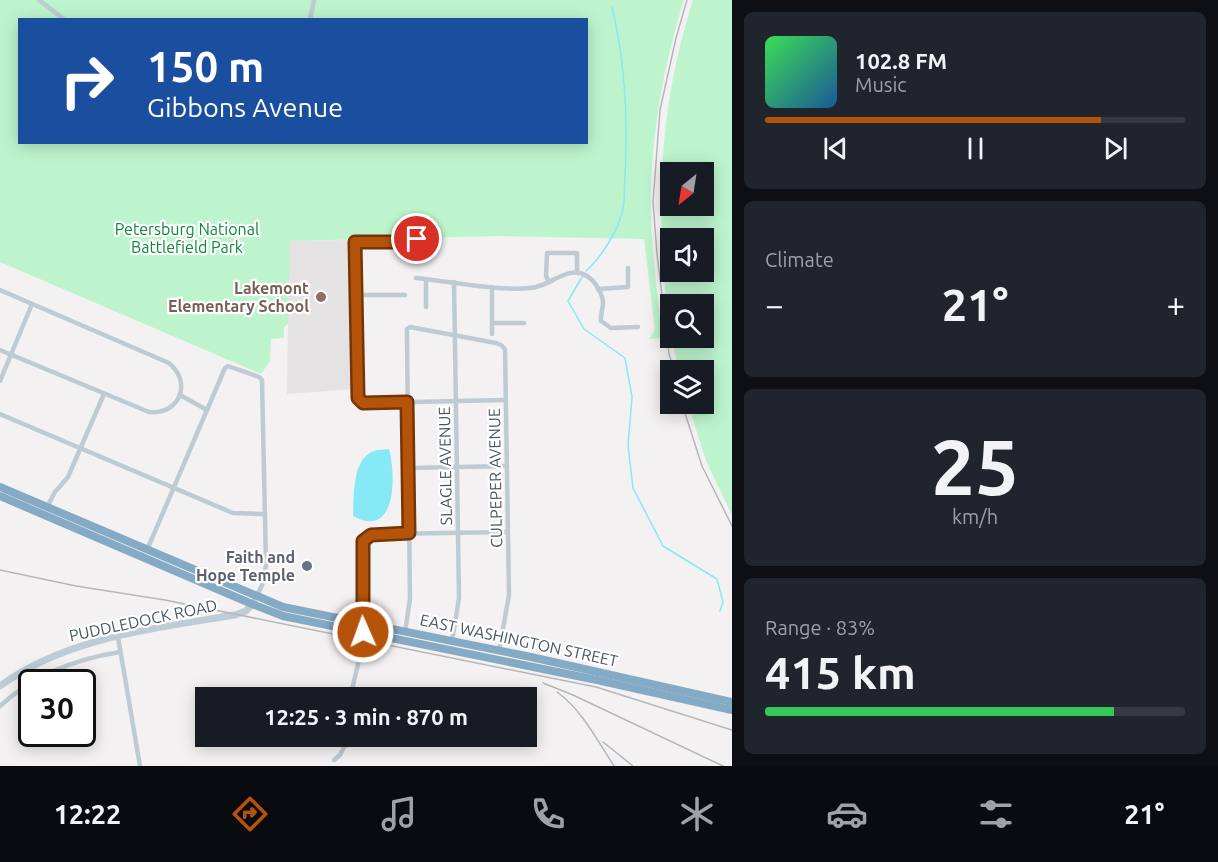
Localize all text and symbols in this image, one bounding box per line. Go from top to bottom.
icon: right [48,42,126,120]
text: 150 m [147,43,264,90]
text: 102.8 FM [855,48,947,73]
text: Music [855,73,907,96]
text: Gibbons Avenue [147,92,343,122]
icon: previous [819,132,852,165]
icon: pause [959,132,992,165]
icon: next [1099,132,1132,165]
north arrow [660,162,714,216]
map controls [660,162,714,414]
pin [391,213,442,264]
park label: Petersburg National Battlefield Park [115,220,259,256]
icon: arrive [400,222,433,255]
button: sound [660,228,714,282]
text: Climate [765,248,834,271]
place label: Lakemont Elementary School [168,279,309,315]
text: 21° [942,279,1008,330]
text: − [765,286,784,323]
text: + [1166,286,1185,323]
marker: Lakemont Elementary School [314,290,328,304]
button: search [660,294,714,348]
button: layers [660,360,714,414]
street label: SLAGLE AVENUE [435,407,455,525]
street label: CULPEPER AVENUE [485,408,505,548]
text: 25 [931,422,1019,510]
text: km/h [952,505,998,528]
place label: Faith and Hope Temple [196,548,295,584]
marker: Faith and Hope Temple [300,559,314,573]
street label: PUDDLEDOCK ROAD [67,595,219,645]
position arrow [331,600,395,664]
street label: EAST WASHINGTON STREET [418,610,620,670]
text: Range · 83% [765,616,875,639]
text: 415 km [765,647,916,698]
speed limit sign: 30 [18,669,96,747]
text: 12:25 · 3 min · 870 m [264,704,468,729]
icon: directions [229,793,271,835]
icon: music [378,793,420,835]
icon: phone [527,793,569,835]
icon: climate [676,793,718,835]
icon: car [826,793,868,835]
icon: filters [975,793,1017,835]
text: 12:22 [54,799,121,829]
text: 21° [1124,799,1164,829]

